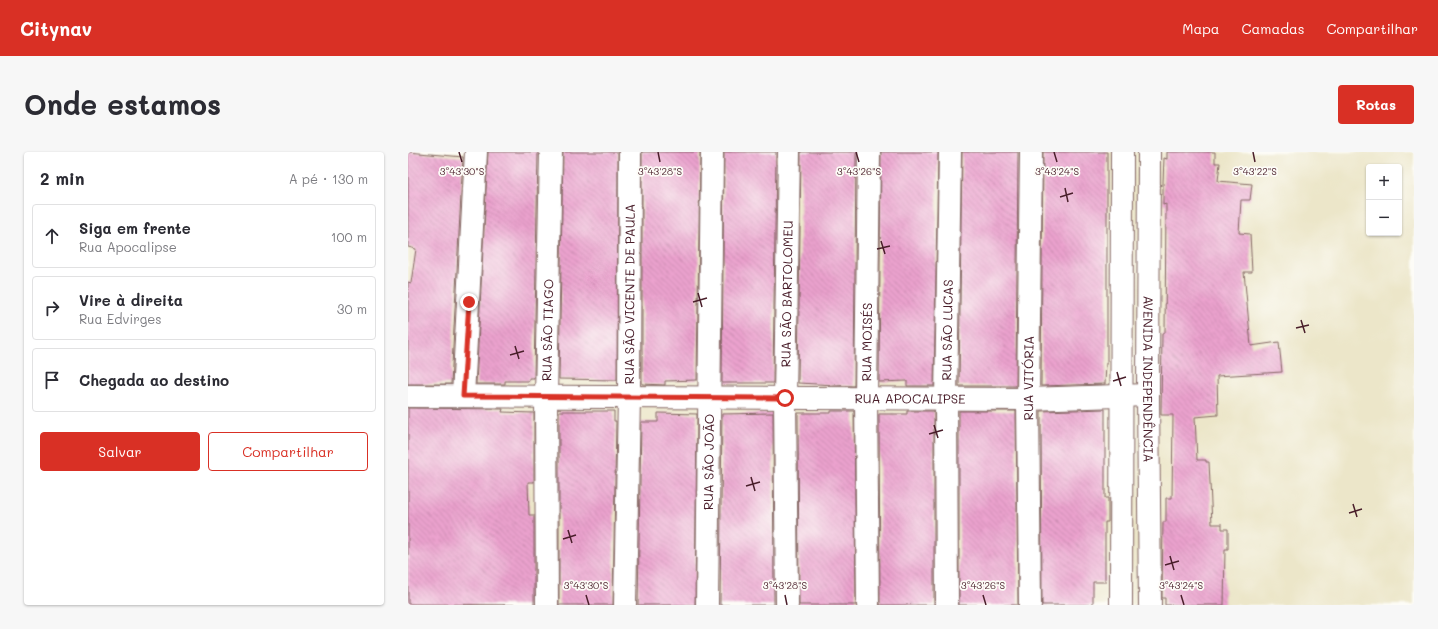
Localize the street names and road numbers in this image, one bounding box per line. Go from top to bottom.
street label: RUA SÃO VICENTE DE PAULA [620,204,638,384]
street label: RUA SÃO BARTOLOMEU [776,220,796,368]
street label: RUA SÃO TIAGO [537,279,556,381]
street label: RUA SÃO LUCAS [937,279,956,381]
street label: AVENIDA INDEPENDÊNCIA [1140,295,1158,463]
street label: RUA MOISÉS [857,303,875,381]
street label: RUA VITÓRIA [1019,335,1037,421]
street label: RUA APOCALIPSE [854,389,966,407]
street label: RUA SÃO JOÃO [699,414,717,510]

